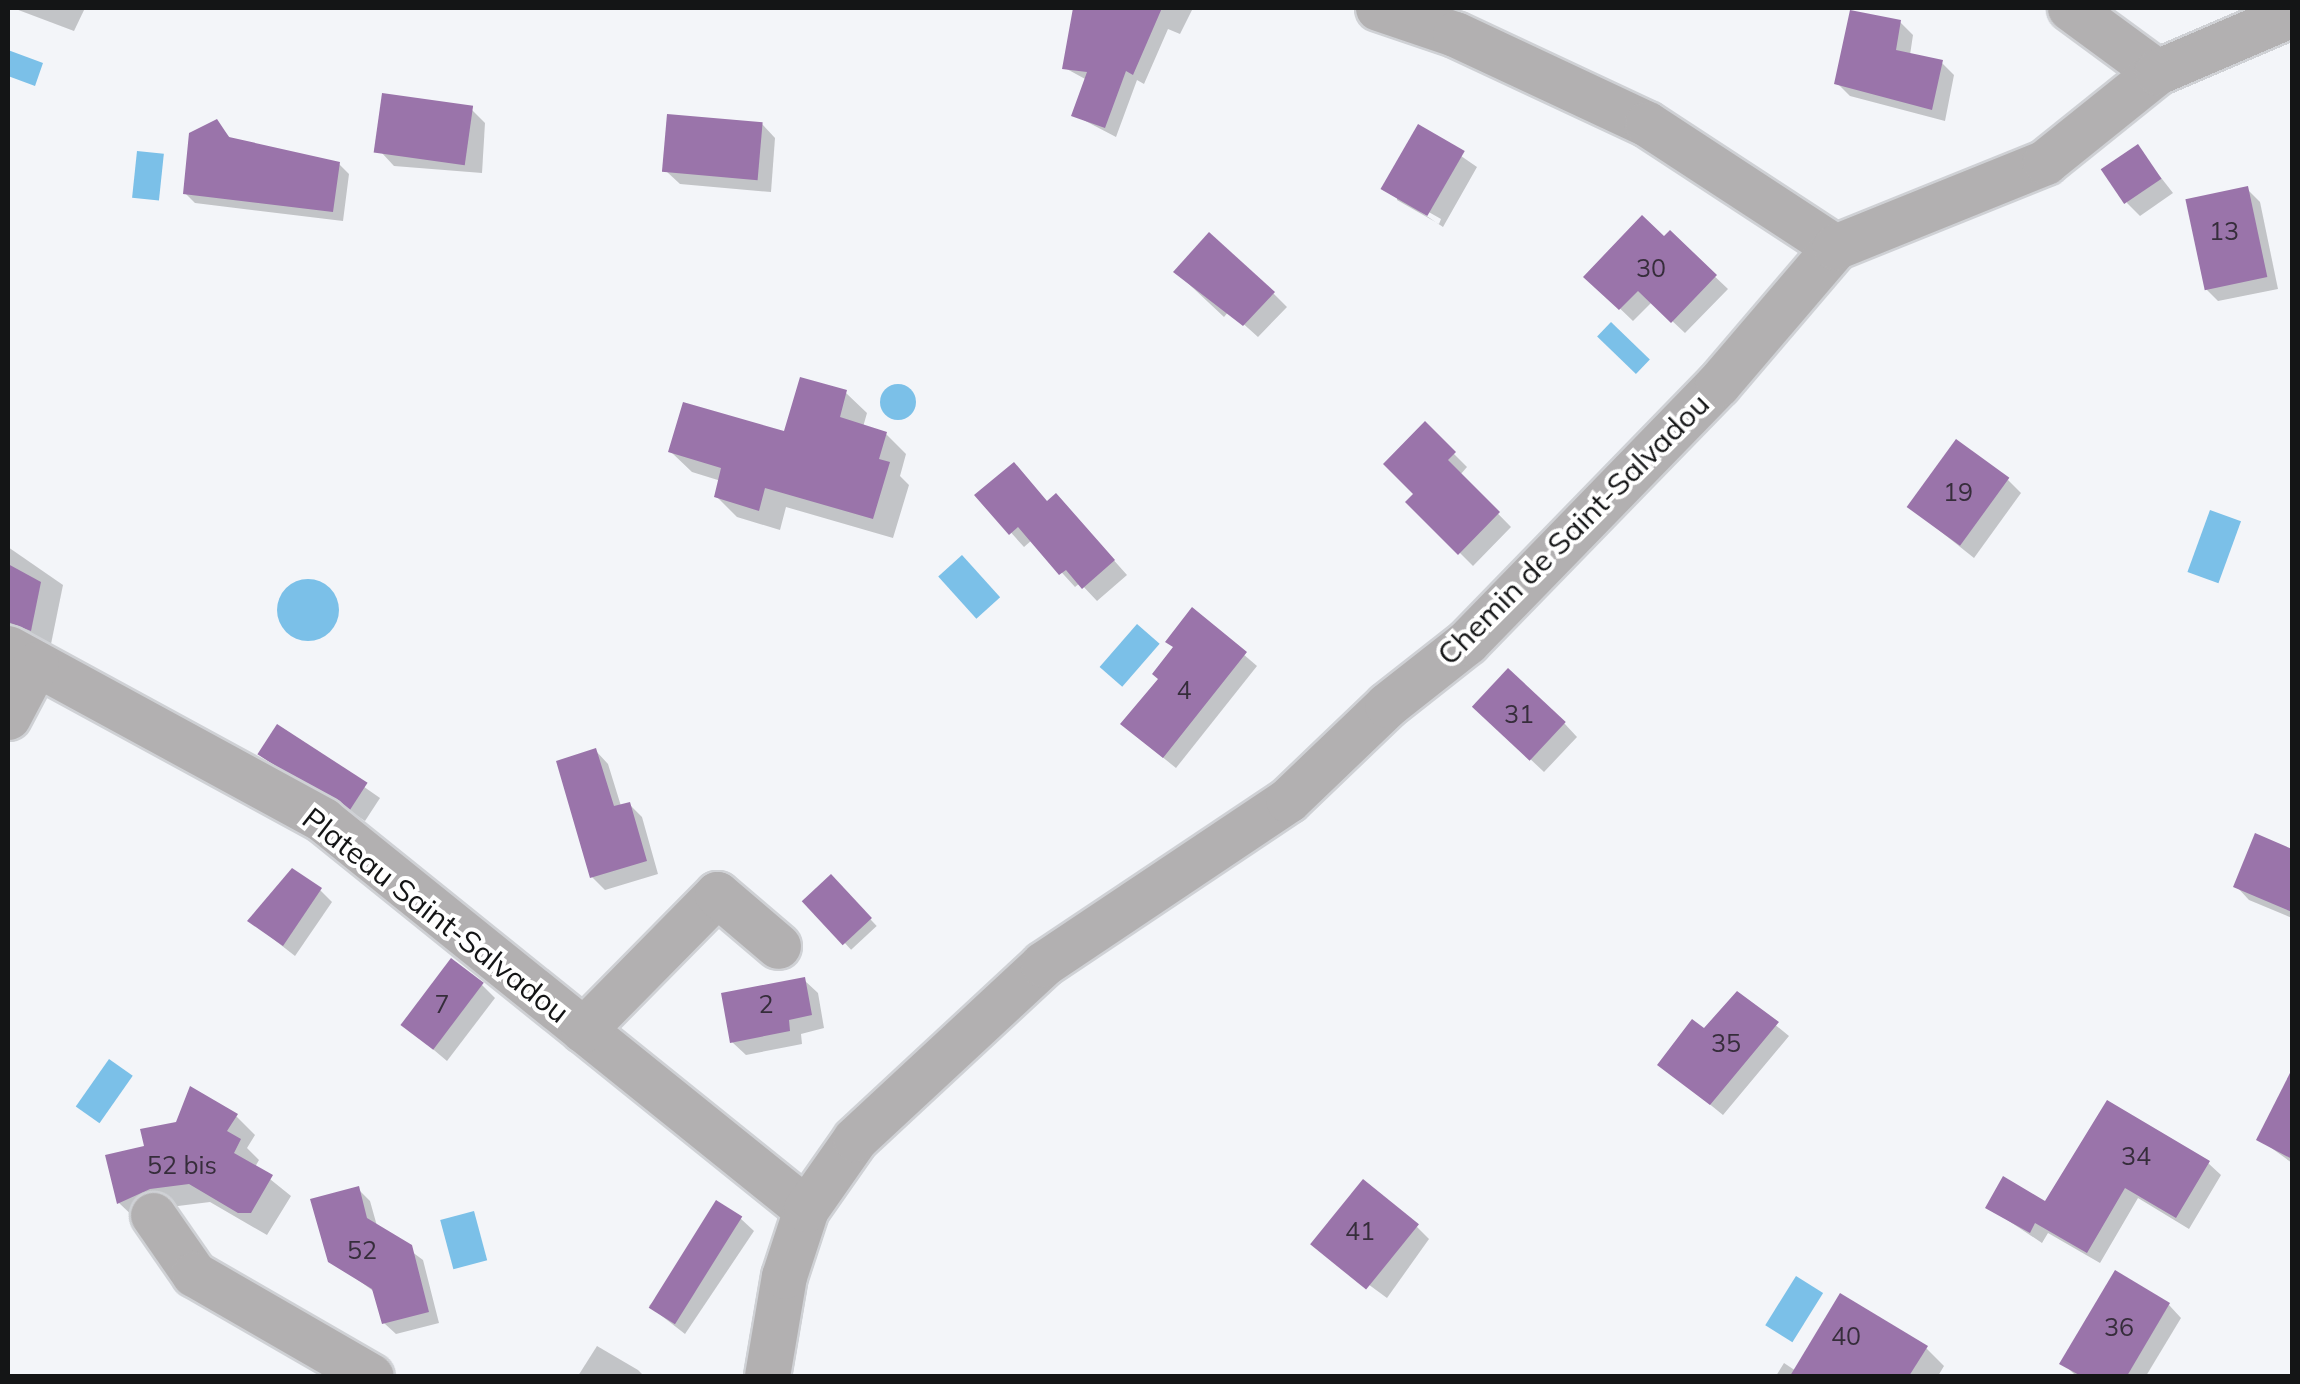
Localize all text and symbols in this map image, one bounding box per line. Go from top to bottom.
house number: 13 [2209,216,2239,246]
house number: 30 [1636,253,1666,283]
street label: Chemin de Saint-Salvadou [1430,386,1716,672]
house number: 19 [1943,477,1973,507]
house number: 4 [1177,675,1191,705]
house number: 31 [1504,699,1534,729]
street label: Plateau Saint-Salvadou [296,800,576,1030]
house number: 7 [435,989,449,1019]
house number: 2 [759,989,773,1019]
house number: 35 [1711,1028,1741,1058]
house number: 34 [2121,1141,2151,1171]
house number: 52 bis [147,1150,217,1180]
house number: 41 [1345,1216,1375,1246]
house number: 52 [347,1235,377,1265]
house number: 36 [2104,1312,2134,1342]
house number: 40 [1831,1321,1861,1351]

